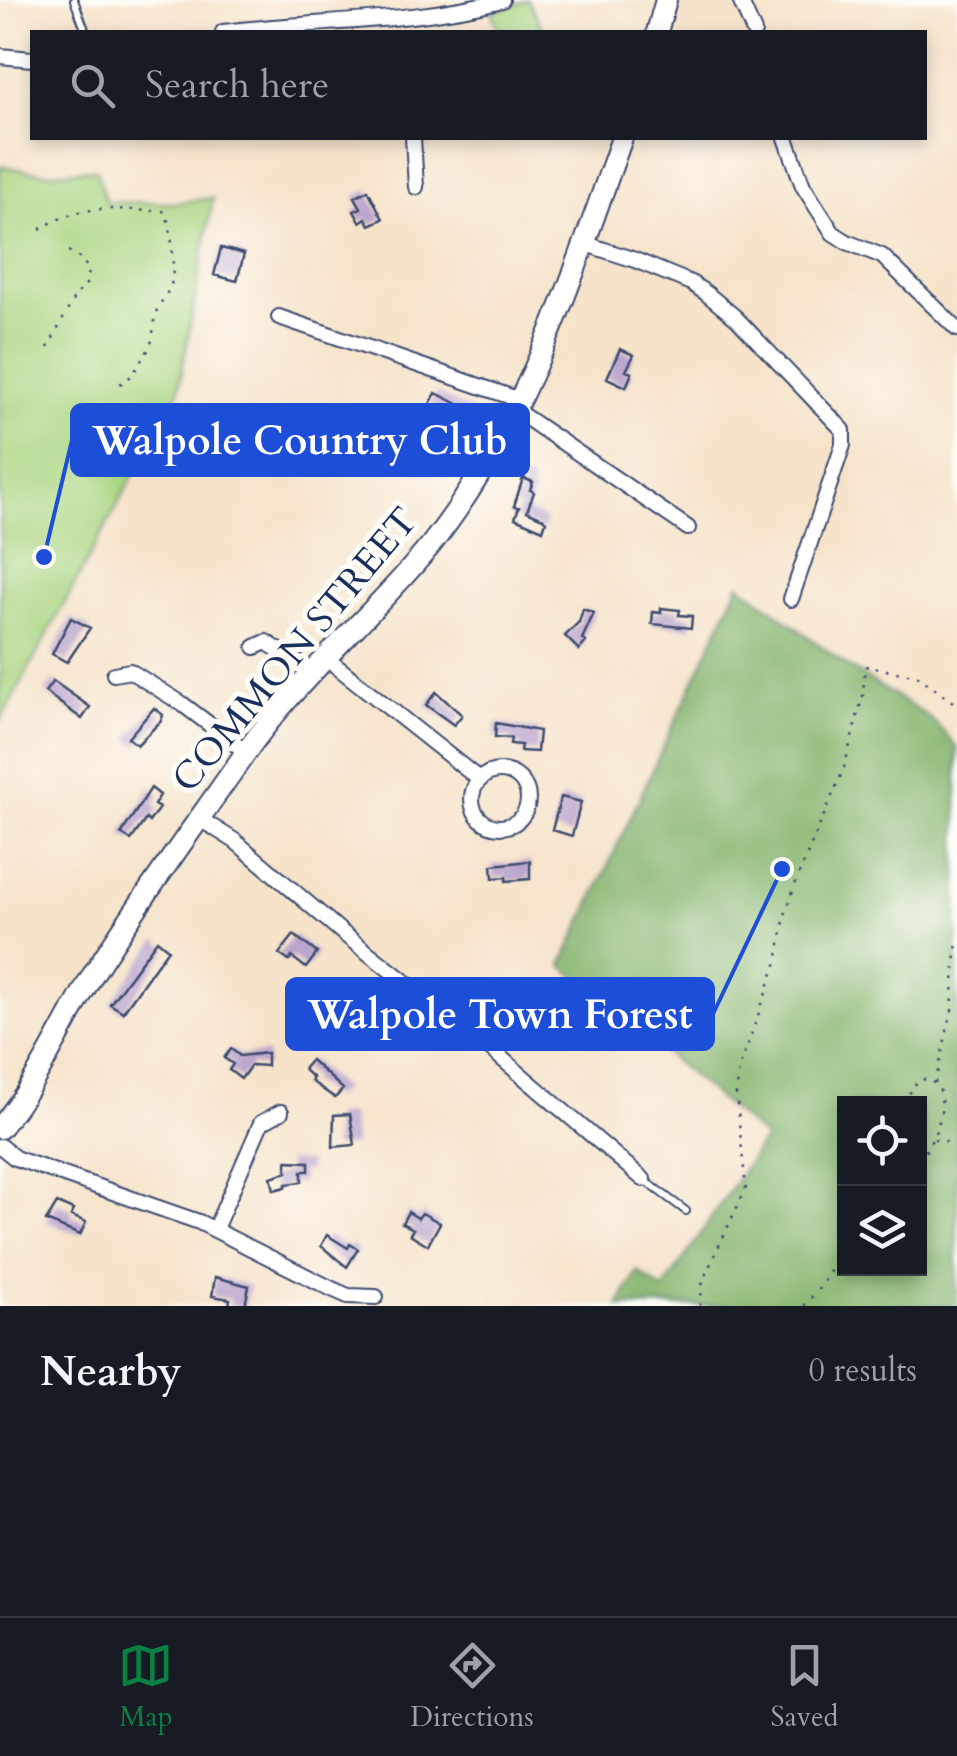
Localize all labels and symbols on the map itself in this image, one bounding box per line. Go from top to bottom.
callout: Walpole Country Club [72,405,528,475]
text: Walpole Country Club [91,414,508,469]
street label: COMMON STREET [160,497,430,803]
callout: Walpole Town Forest [287,979,713,1049]
text: Walpole Town Forest [306,988,693,1043]

